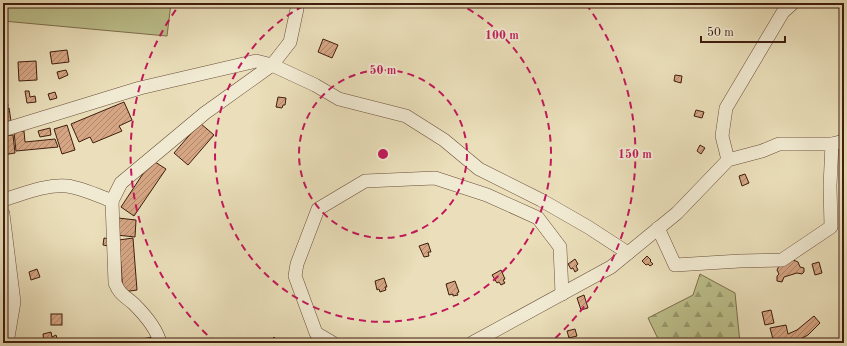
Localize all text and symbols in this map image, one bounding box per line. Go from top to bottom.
scale bar [701,18,785,44]
text: 50 m [707,26,734,39]
text: 100 m [485,30,519,42]
text: 50 m [370,64,397,77]
centre of rings [376,147,390,161]
text: 150 m [618,148,652,161]

